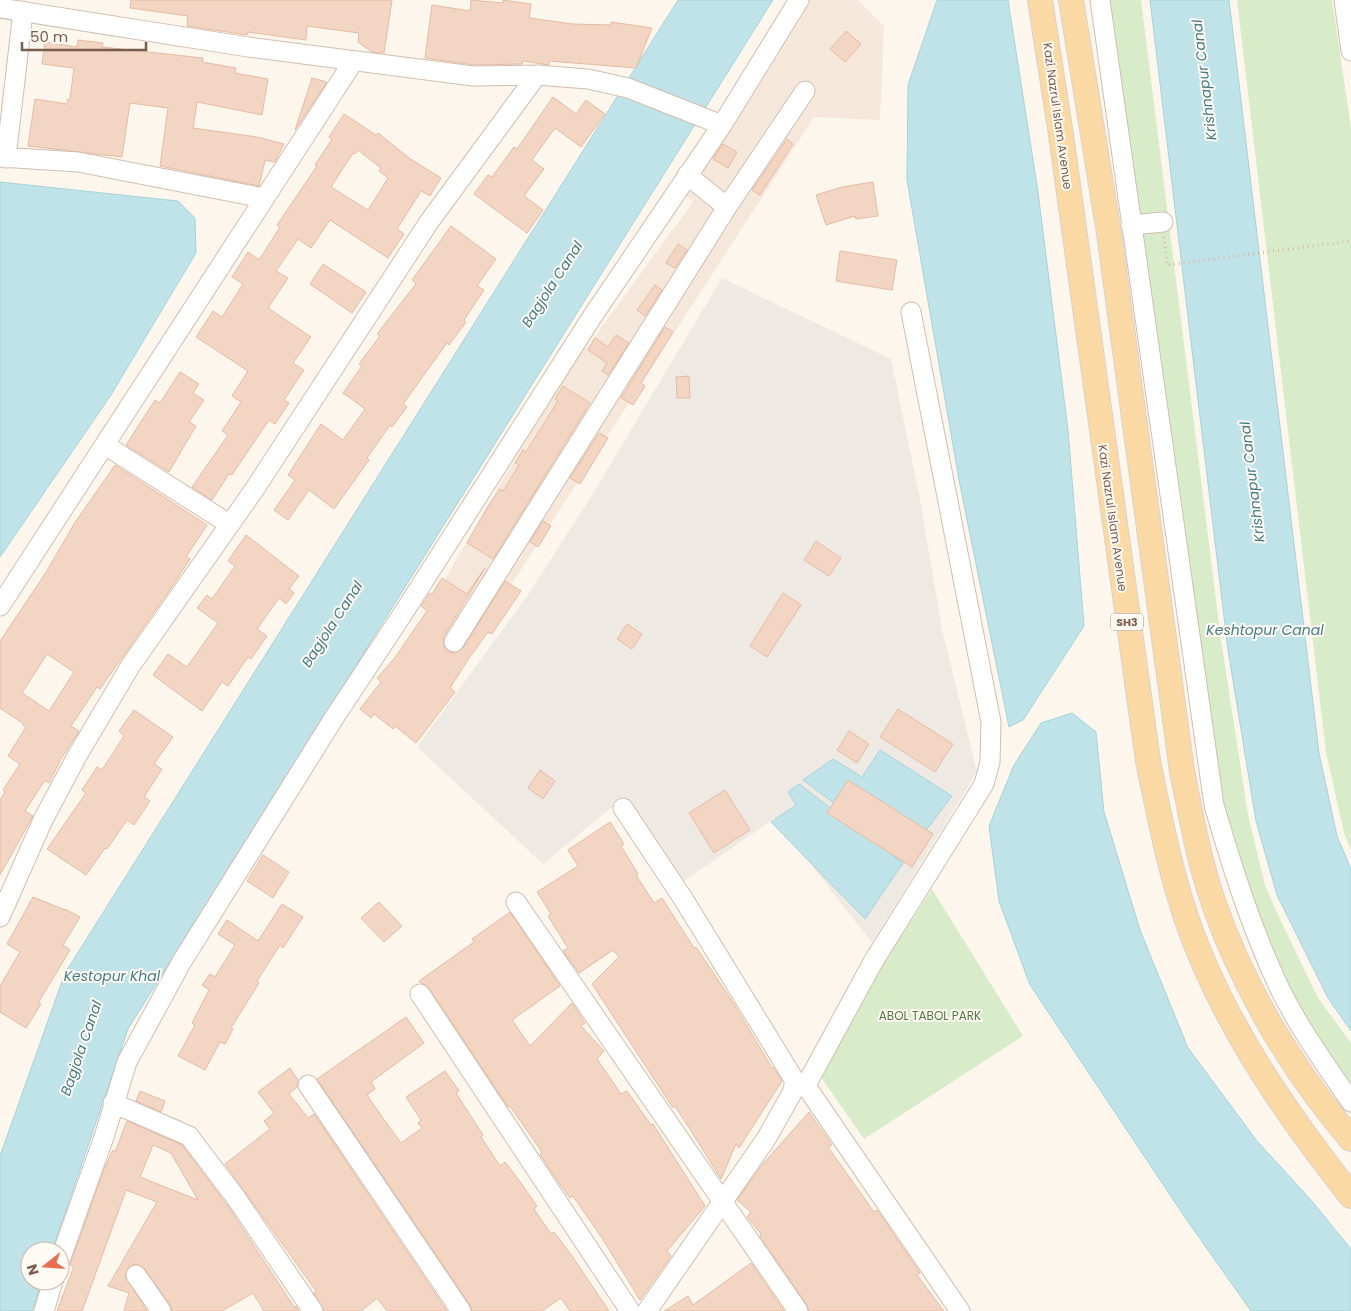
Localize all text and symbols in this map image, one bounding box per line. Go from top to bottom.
water label: Krishnapur Canal [1187,18,1221,142]
scale bar [22,20,146,52]
text: 50 m [30,26,68,47]
street label: Kazi Nazrul Islam Avenue [1039,41,1077,191]
water label: Bagjola Canal [517,237,588,331]
water label: Krishnapur Canal [1235,420,1269,544]
street label: Kazi Nazrul Islam Avenue [1094,443,1132,593]
water label: Bagjola Canal [297,577,368,671]
road number: SH3 [1111,614,1143,630]
water label: Keshtopur Canal [1206,620,1324,640]
water label: Kestopur Khal [64,966,161,986]
water label: Bagjola Canal [55,997,107,1098]
park label: ABOL TABOL PARK [879,1007,981,1024]
north arrow [20,1241,70,1291]
text: N [21,1262,44,1278]

